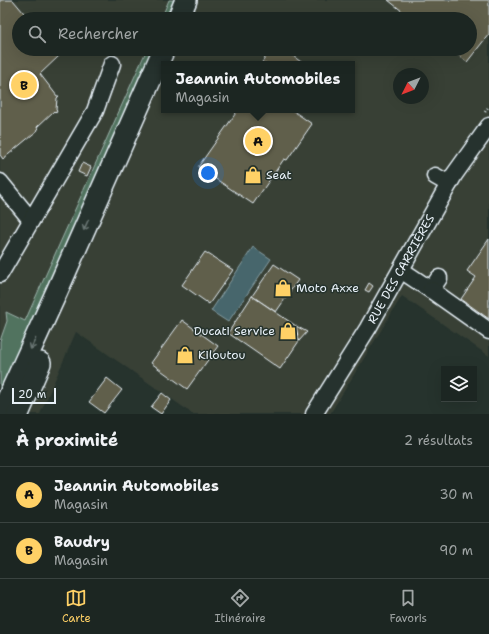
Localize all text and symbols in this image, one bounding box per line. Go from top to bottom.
search box [12,12,477,56]
icon: search [26,23,48,45]
text: Rechercher [58,24,139,44]
popup [161,61,355,113]
north arrow [393,68,429,104]
text: Jeannin Automobiles [175,69,341,89]
pin: B [11,70,37,100]
text: Magasin [175,89,229,106]
pin: A [245,126,271,156]
your location [198,163,218,183]
shop icon: Seat [243,165,263,185]
place label: Seat [266,167,292,183]
street label: RUE DES CARRIÈRES [364,211,438,327]
one-way arrow [82,219,89,231]
shop icon: Moto Axxe [273,278,293,298]
place label: Moto Axxe [296,280,359,296]
shop icon: Ducati Service [278,321,298,341]
place label: Ducati Service [194,323,275,339]
one-way arrow [29,338,36,350]
shop icon: Kiloutou [175,345,195,365]
place label: Kiloutou [198,347,246,363]
map controls [441,366,477,402]
button: layers [441,366,477,402]
scale bar [12,386,56,405]
text: 20 m [18,387,46,402]
text: À proximité [16,429,118,451]
text: 2 résultats [404,432,473,449]
text: Jeannin Automobiles [54,476,219,496]
text: A [24,486,34,503]
text: 30 m [439,486,473,503]
text: Magasin [54,496,108,513]
text: Baudry [54,532,110,552]
text: B [25,542,33,559]
text: 90 m [439,542,473,559]
text: Magasin [54,552,108,569]
tab: Carte [62,587,91,626]
tab: Itinéraire [215,587,266,626]
tab: Favoris [390,587,427,626]

